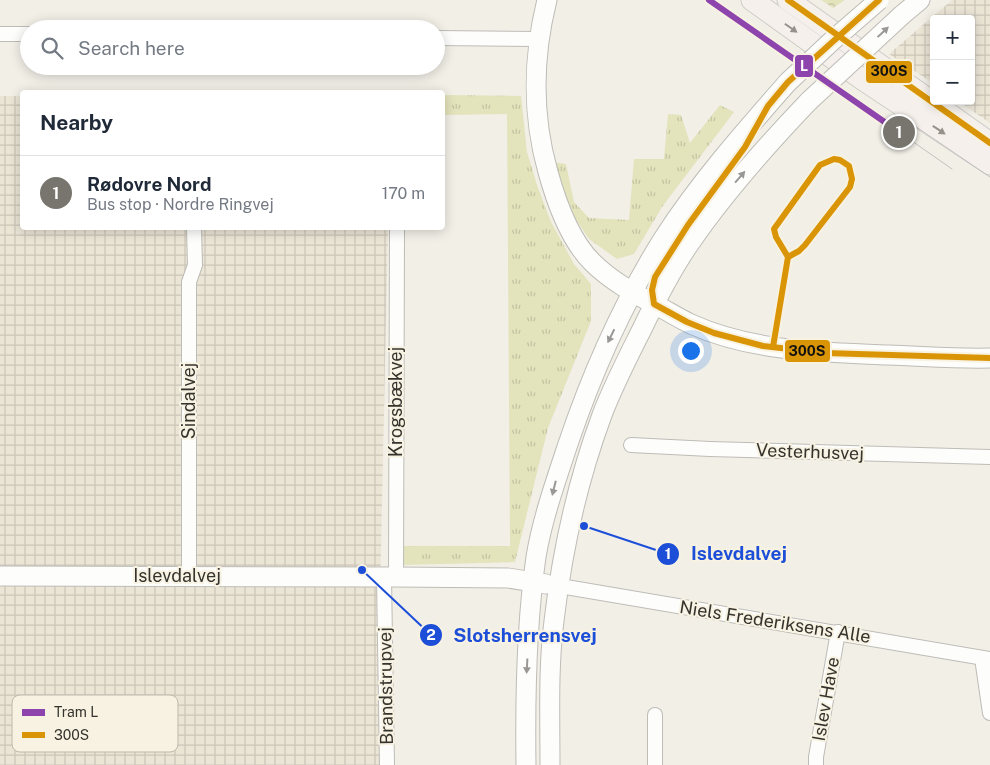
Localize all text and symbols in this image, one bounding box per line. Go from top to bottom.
map controls [930,15,975,105]
button: + [930,15,975,60]
search box [20,20,445,75]
one-way arrow [784,23,798,33]
one-way arrow [877,27,890,38]
icon: search [38,34,66,62]
text: Search here [78,37,185,59]
line badge: L [794,54,814,78]
text: L [800,58,808,74]
line badge: 300S [865,60,913,84]
button: − [930,60,975,105]
text: 300S [871,63,907,79]
text: Nearby [40,110,113,135]
pin: 1 [883,113,915,151]
one-way arrow [933,126,946,135]
one-way arrow [734,172,746,184]
text: Rødovre Nord [87,173,211,195]
text: 1 [53,184,59,203]
text: 170 m [382,184,425,203]
text: Bus stop · Nordre Ringvej [87,195,274,214]
one-way arrow [606,329,614,343]
your location [678,338,704,364]
line badge: 300S [784,339,831,363]
text: 300S [789,343,825,359]
street label: Krogsbækvej [385,347,406,457]
street label: Sindalvej [178,363,199,439]
street label: Vesterhusvej [756,439,864,464]
one-way arrow [550,480,558,495]
callout: Islevdalvej [656,537,796,571]
text: Islevdalvej [691,542,787,564]
text: 1 [665,545,671,562]
street label: Islevdalvej [133,565,221,586]
street label: Niels Frederiksens Alle [678,596,872,647]
callout: Slotsherrensvej [419,618,607,652]
text: Slotsherrensvej [453,624,597,646]
text: 2 [426,626,436,643]
street label: Brandstrupvej [374,627,397,745]
street label: Islev Have [808,655,843,743]
one-way arrow [523,658,531,674]
legend [12,695,178,752]
text: Tram L [54,704,98,720]
text: 300S [54,727,89,743]

